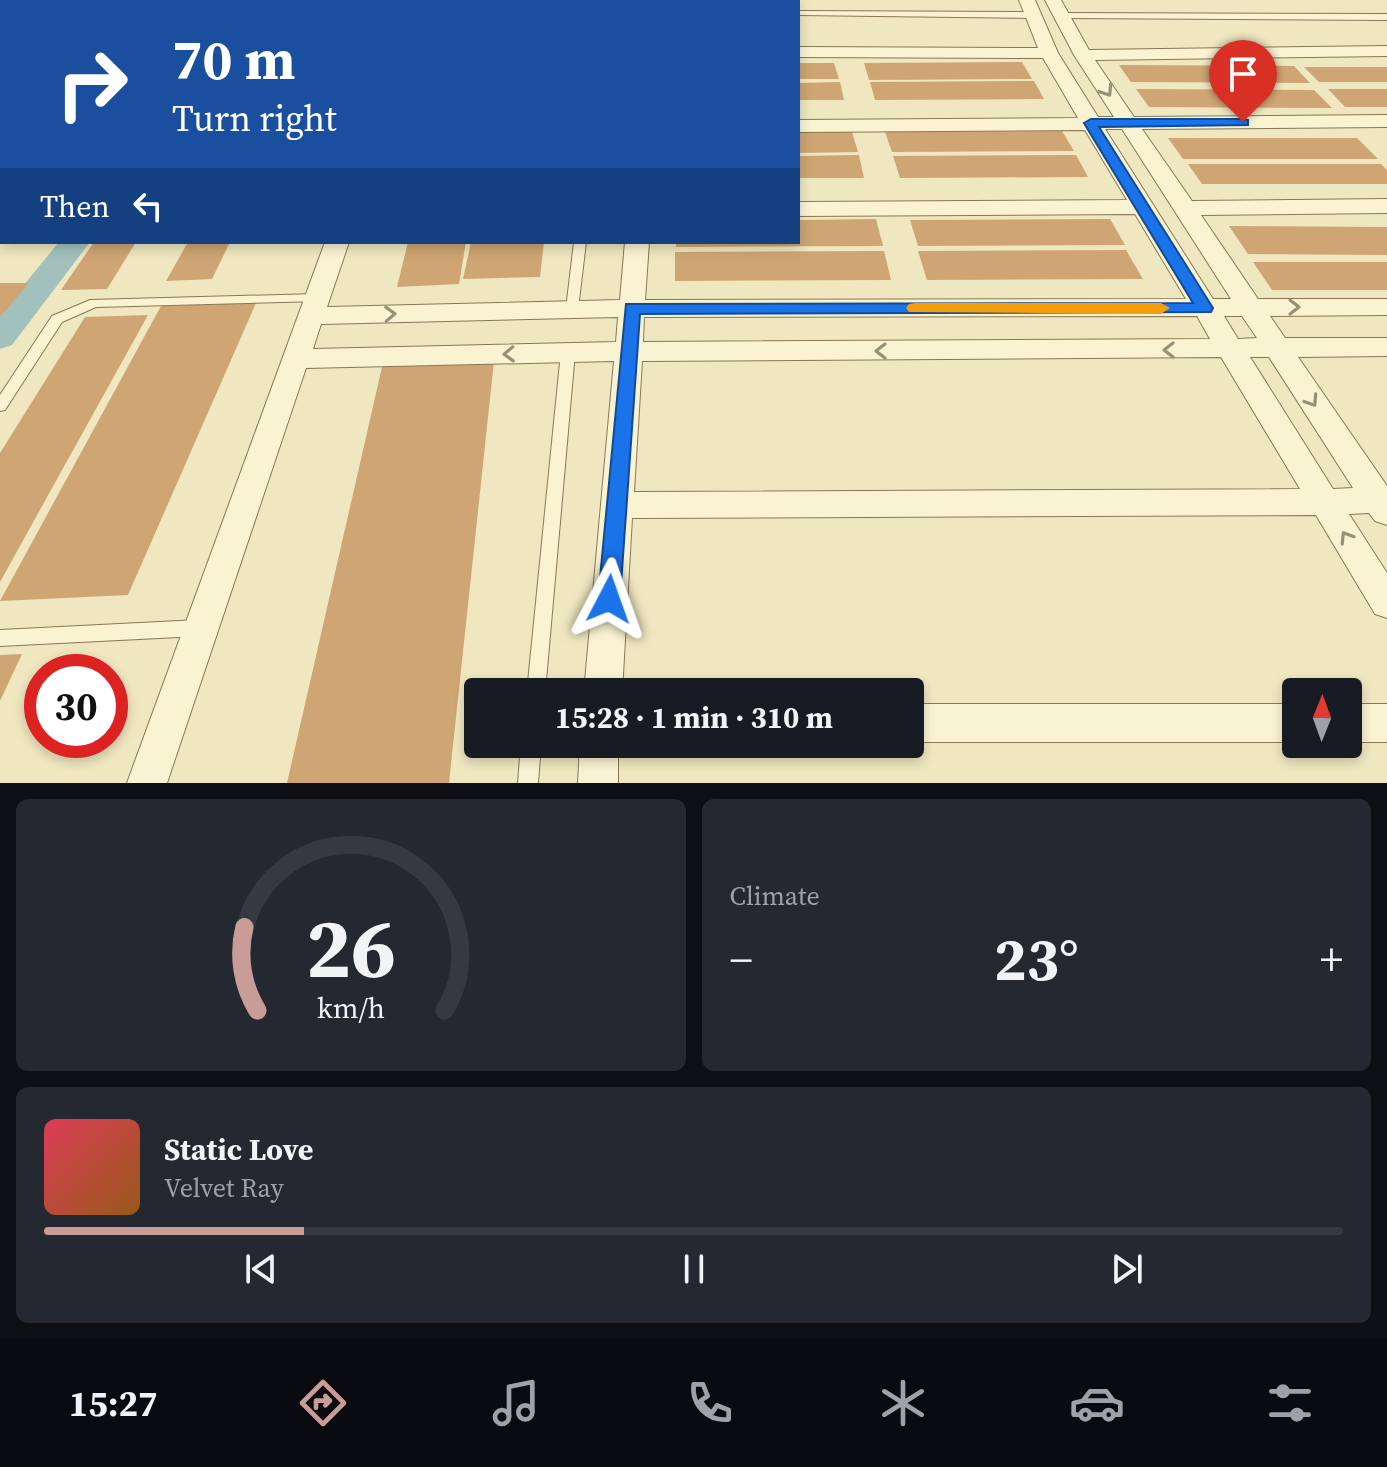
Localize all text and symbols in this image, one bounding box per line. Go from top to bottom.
text: 70 m [172,21,295,98]
icon: right [40,32,144,136]
pin [1209,40,1277,122]
icon: arrive [1221,52,1265,96]
one-way arrow [1097,82,1112,97]
text: Turn right [172,94,337,143]
icon: left [126,184,170,228]
text: Then [40,186,110,227]
one-way arrow [1288,298,1301,316]
one-way arrow [384,305,397,323]
one-way arrow [1162,341,1175,359]
one-way arrow [874,342,887,360]
one-way arrow [502,345,515,362]
one-way arrow [1303,392,1318,407]
one-way arrow [1340,531,1355,546]
position arrow [567,557,651,641]
speed limit sign: 30 [24,654,128,758]
north arrow [1282,678,1362,758]
map controls [1282,678,1362,758]
text: 15:28 · 1 min · 310 m [555,697,833,738]
text: Climate [730,878,820,914]
text: 26 [306,891,396,1005]
text: 23° [994,918,1079,1000]
text: − [730,929,753,990]
text: + [1320,929,1343,990]
text: km/h [317,988,385,1028]
text: Static Love [164,1129,313,1170]
text: Velvet Ray [164,1170,284,1206]
icon: previous [239,1247,283,1291]
icon: pause [672,1247,716,1291]
icon: next [1105,1247,1149,1291]
icon: directions [295,1375,351,1431]
icon: music [488,1375,544,1431]
icon: phone [682,1375,738,1431]
icon: climate [875,1375,931,1431]
icon: car [1069,1375,1125,1431]
icon: filters [1262,1375,1318,1431]
text: 15:27 [69,1379,158,1428]

